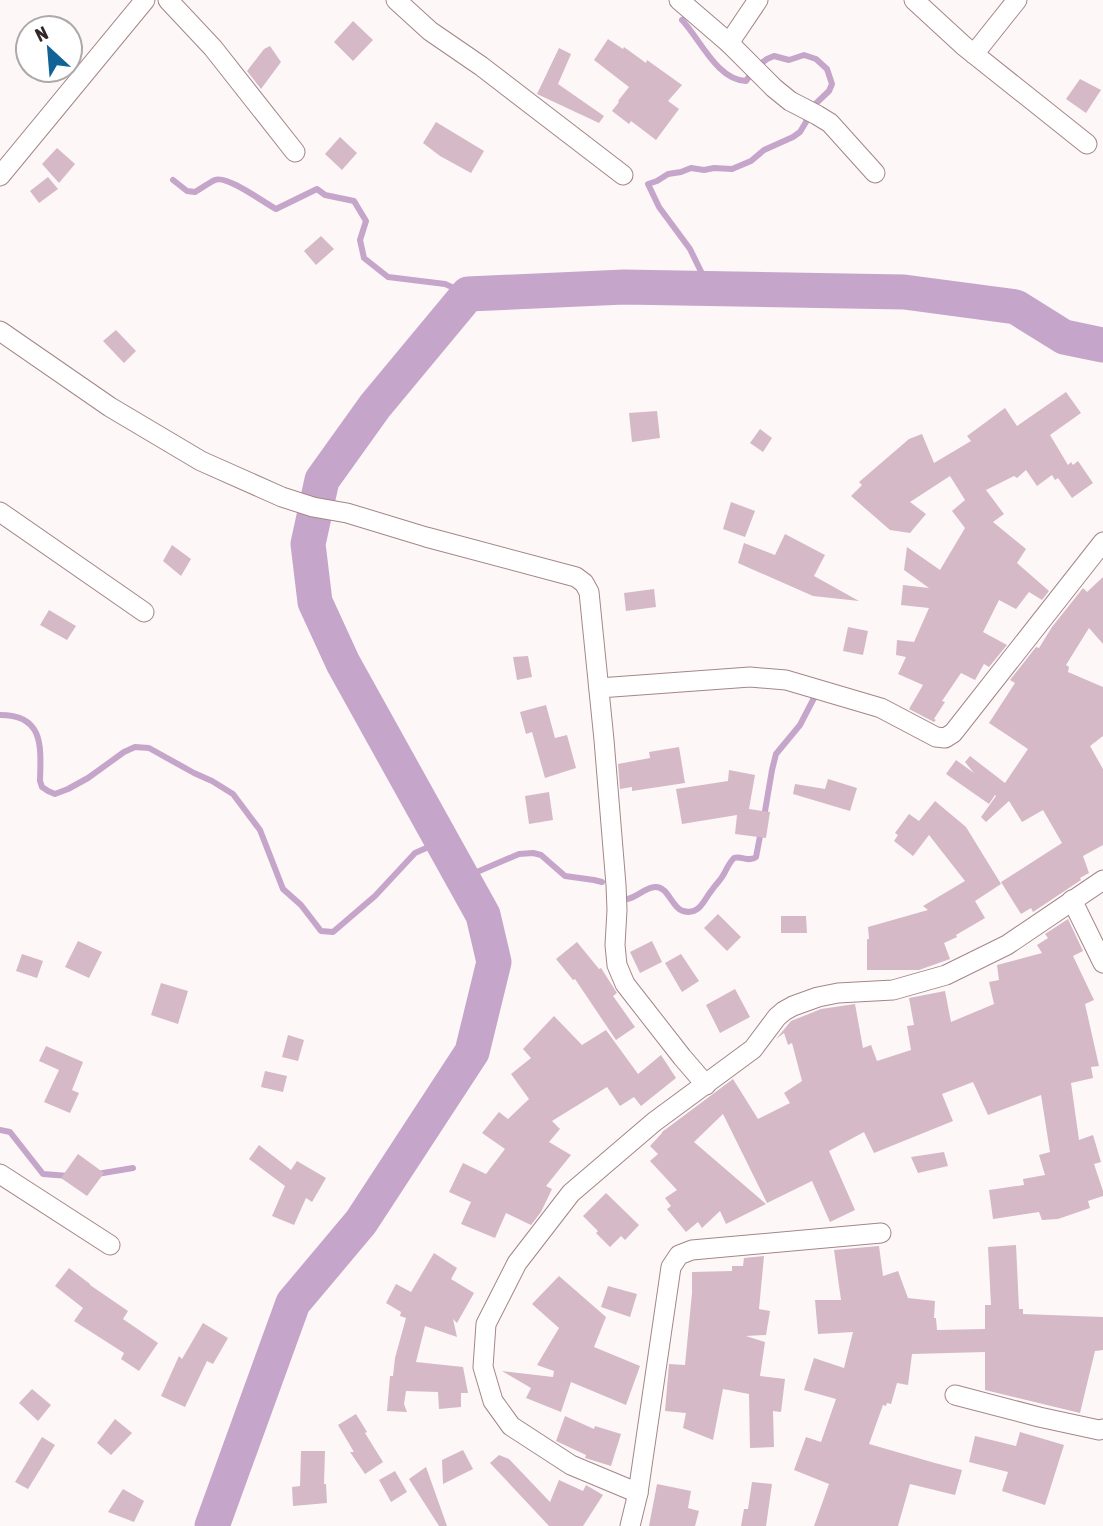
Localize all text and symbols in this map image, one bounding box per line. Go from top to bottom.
north arrow [14,14,84,84]
text: N [32,21,51,46]

